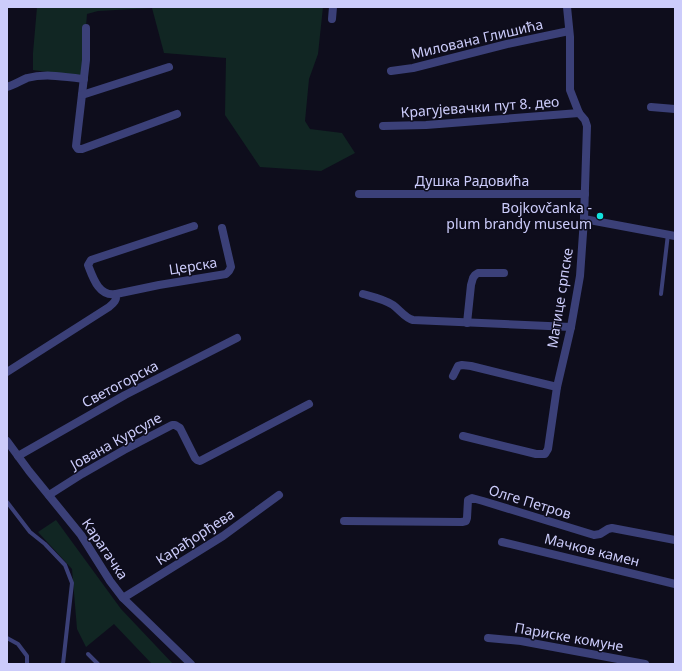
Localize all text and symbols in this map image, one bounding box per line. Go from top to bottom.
street label: Милована Глишића [409,14,545,63]
street label: Крагујевачки пут 8. део [400,91,560,122]
street label: Душка Радовића [415,171,529,190]
place label: Bojkovčanka - plum brandy museum [446,198,592,233]
marker: Bojkovčanka - plum brandy museum [595,211,605,221]
street label: Матице српске [542,246,577,349]
street label: Церска [168,252,218,279]
street label: Светогорска [78,356,161,412]
street label: Јована Курсуле [65,408,165,474]
street label: Олге Петров [487,480,574,523]
street label: Карађорђева [152,504,238,569]
street label: Карагачка [78,514,133,583]
street label: Мачков камен [542,528,642,571]
street label: Париске комуне [513,618,625,655]

